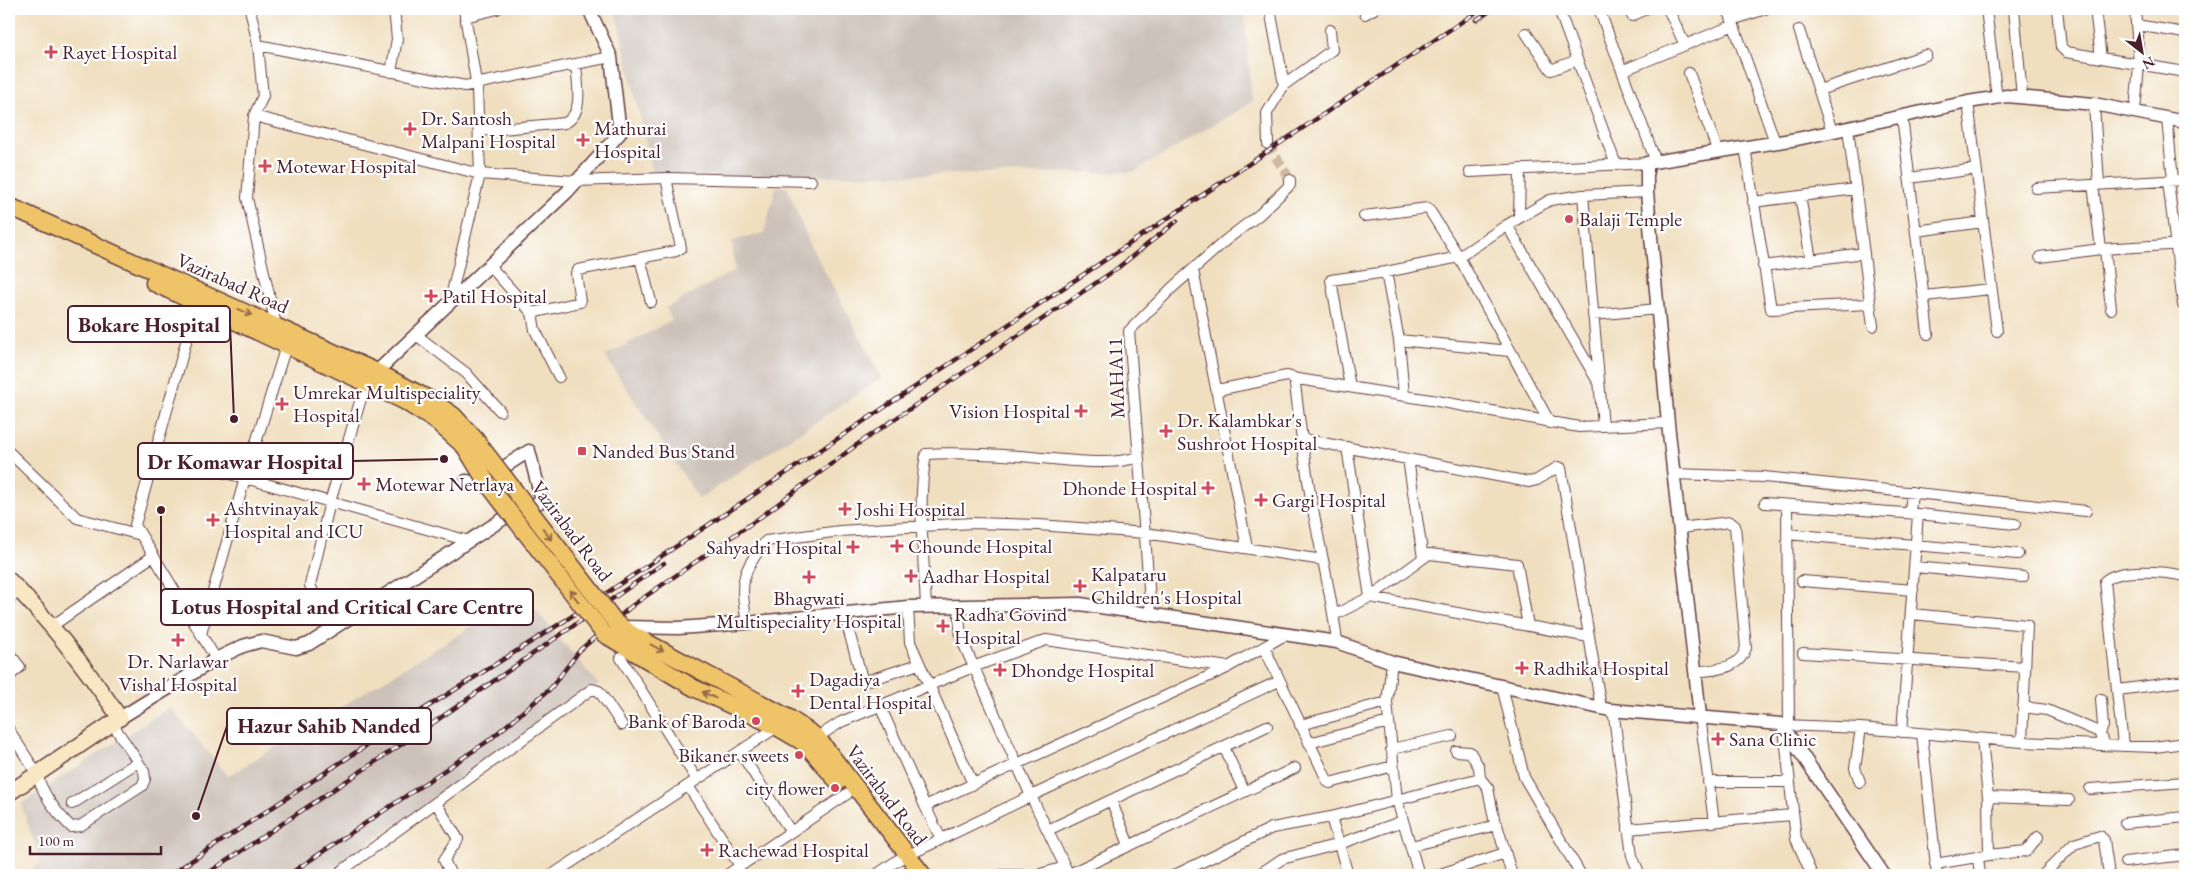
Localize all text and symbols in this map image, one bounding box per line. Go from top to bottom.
north arrow [2116,28,2166,78]
place label: Rayet Hospital [62,39,177,65]
marker: Rayet Hospital [44,45,58,59]
text: N [2139,53,2158,74]
place label: Dr. Santosh Malpani Hospital [421,105,556,154]
place label: Mathurai Hospital [594,115,666,164]
marker: Dr. Santosh Malpani Hospital [403,122,417,136]
marker: Mathurai Hospital [576,133,590,147]
place label: Motewar Hospital [276,153,417,179]
marker: Motewar Hospital [258,159,272,173]
place label: Balaji Temple [1579,206,1682,232]
marker: Balaji Temple [1563,213,1575,225]
street label: Vazirabad Road [173,247,294,320]
place label: Patil Hospital [442,283,547,309]
marker: Patil Hospital [424,289,438,303]
callout: Bokare Hospital [68,306,230,342]
one-way arrow [237,307,252,317]
text: Bokare Hospital [78,311,220,338]
street label: MAHA11 [1102,337,1130,419]
place label: Umrekar Multispeciality Hospital [293,379,481,428]
marker: Umrekar Multispeciality Hospital [275,397,289,411]
place label: Vision Hospital [949,398,1070,424]
marker: Vision Hospital [1074,404,1088,418]
place label: Dr. Kalambkar's Sushroot Hospital [1177,407,1317,456]
marker: Dr. Kalambkar's Sushroot Hospital [1159,424,1173,438]
place label: Nanded Bus Stand [592,438,736,464]
callout: Dr Komawar Hospital [138,443,353,479]
marker: Nanded Bus Stand [576,445,588,457]
text: Dr Komawar Hospital [147,448,343,475]
place label: Motewar Netrlaya [375,471,514,497]
street label: Vazirabad Road [526,475,619,587]
place label: Dhonde Hospital [1062,475,1197,501]
marker: Motewar Netrlaya [357,477,371,491]
marker: Dhonde Hospital [1201,481,1215,495]
place label: Gargi Hospital [1272,487,1386,513]
marker: Gargi Hospital [1254,493,1268,507]
place label: Ashtvinayak Hospital and ICU [223,495,364,544]
place label: Joshi Hospital [854,496,965,522]
marker: Joshi Hospital [838,502,852,516]
marker: Ashtvinayak Hospital and ICU [206,513,220,527]
one-way arrow [541,527,552,540]
place label: Chounde Hospital [908,533,1053,559]
place label: Sahyadri Hospital [706,534,842,560]
marker: Chounde Hospital [890,539,904,553]
marker: Sahyadri Hospital [846,540,860,554]
place label: Kalpataru Children's Hospital [1091,561,1242,610]
place label: Aadhar Hospital [921,563,1050,589]
marker: Aadhar Hospital [904,569,918,583]
marker: Bhagwati Multispeciality Hospital [802,570,816,584]
marker: Kalpataru Children's Hospital [1073,579,1087,593]
place label: Bhagwati Multispeciality Hospital [716,585,902,634]
callout: Lotus Hospital and Critical Care Centre [161,589,533,625]
one-way arrow [568,590,579,603]
text: Lotus Hospital and Critical Care Centre [171,593,523,620]
place label: Radha Govind Hospital [954,601,1068,650]
marker: Radha Govind Hospital [936,619,950,633]
marker: Dr. Narlawar Vishal Hospital [171,633,185,647]
one-way arrow [650,644,664,654]
place label: Dr. Narlawar Vishal Hospital [119,648,237,697]
place label: Radhika Hospital [1533,655,1669,681]
place label: Dhondge Hospital [1011,657,1155,683]
marker: Radhika Hospital [1515,661,1529,675]
marker: Dhondge Hospital [993,663,1007,677]
place label: Dagadiya Dental Hospital [809,666,933,715]
marker: Dagadiya Dental Hospital [791,684,805,698]
one-way arrow [702,690,717,699]
callout: Hazur Sahib Nanded [227,708,431,744]
place label: Bank of Baroda [628,708,746,734]
text: Hazur Sahib Nanded [237,712,421,739]
marker: Bank of Baroda [750,715,762,727]
place label: Sana Clinic [1729,726,1816,752]
marker: Sana Clinic [1711,732,1725,746]
street label: Vazirabad Road [841,739,934,851]
place label: Bikaner sweets [678,742,789,768]
marker: Bikaner sweets [793,749,805,761]
place label: city flower [746,775,825,801]
marker: city flower [829,782,841,794]
scale bar [30,824,161,856]
text: 100 m [38,831,75,850]
place label: Rachewad Hospital [718,837,869,863]
marker: Rachewad Hospital [700,843,714,857]

